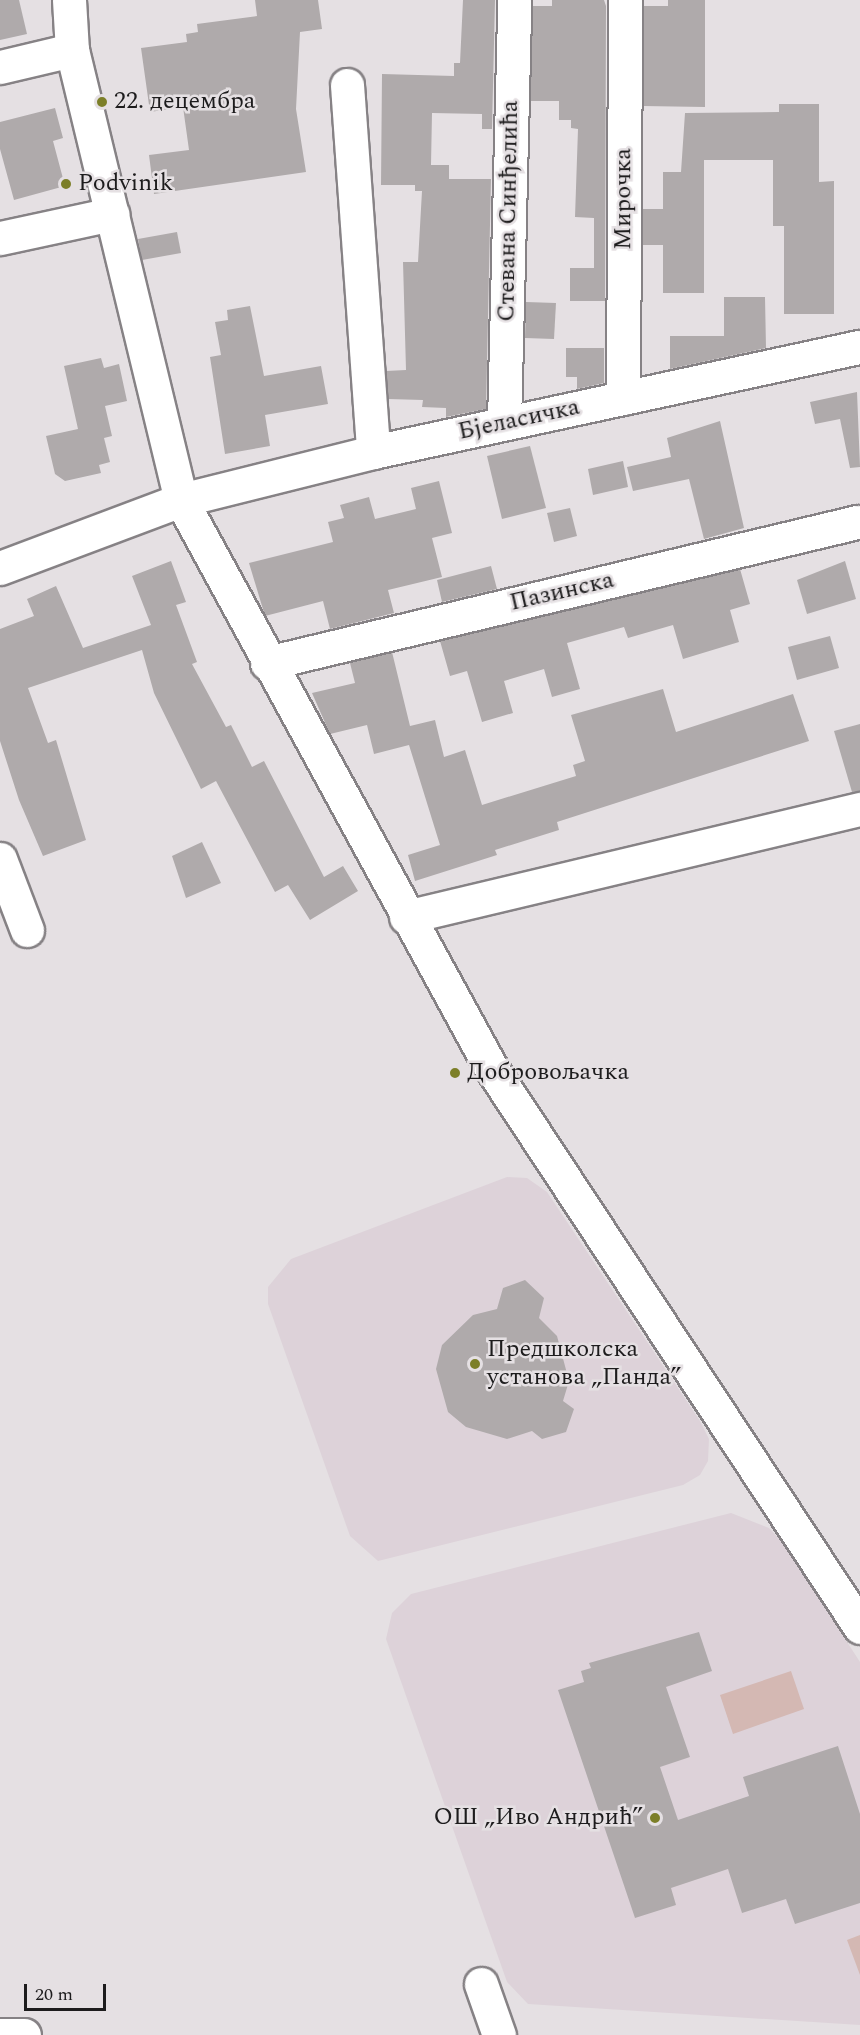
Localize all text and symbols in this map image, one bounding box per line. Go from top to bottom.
place label: 22. децембра [114,88,256,116]
marker: 22. децембра [95,95,109,109]
street label: Стевана Синђелића [493,100,525,322]
street label: Мирочка [610,148,638,250]
place label: Podvinik [78,170,173,198]
marker: Podvinik [59,177,73,191]
street label: Бјеласичка [456,393,582,447]
street label: Пазинска [507,566,617,618]
place label: Добровољачка [467,1059,629,1087]
marker: Добровољачка [448,1066,462,1080]
place label: Предшколска установа „Панда” [487,1336,681,1392]
marker: Предшколска установа „Панда” [468,1357,482,1371]
place label: ОШ „Иво Андрић” [434,1804,643,1832]
marker: ОШ „Иво Андрић” [648,1811,662,1825]
scale bar [27,1972,110,2010]
text: 20 m [35,1981,73,2008]

